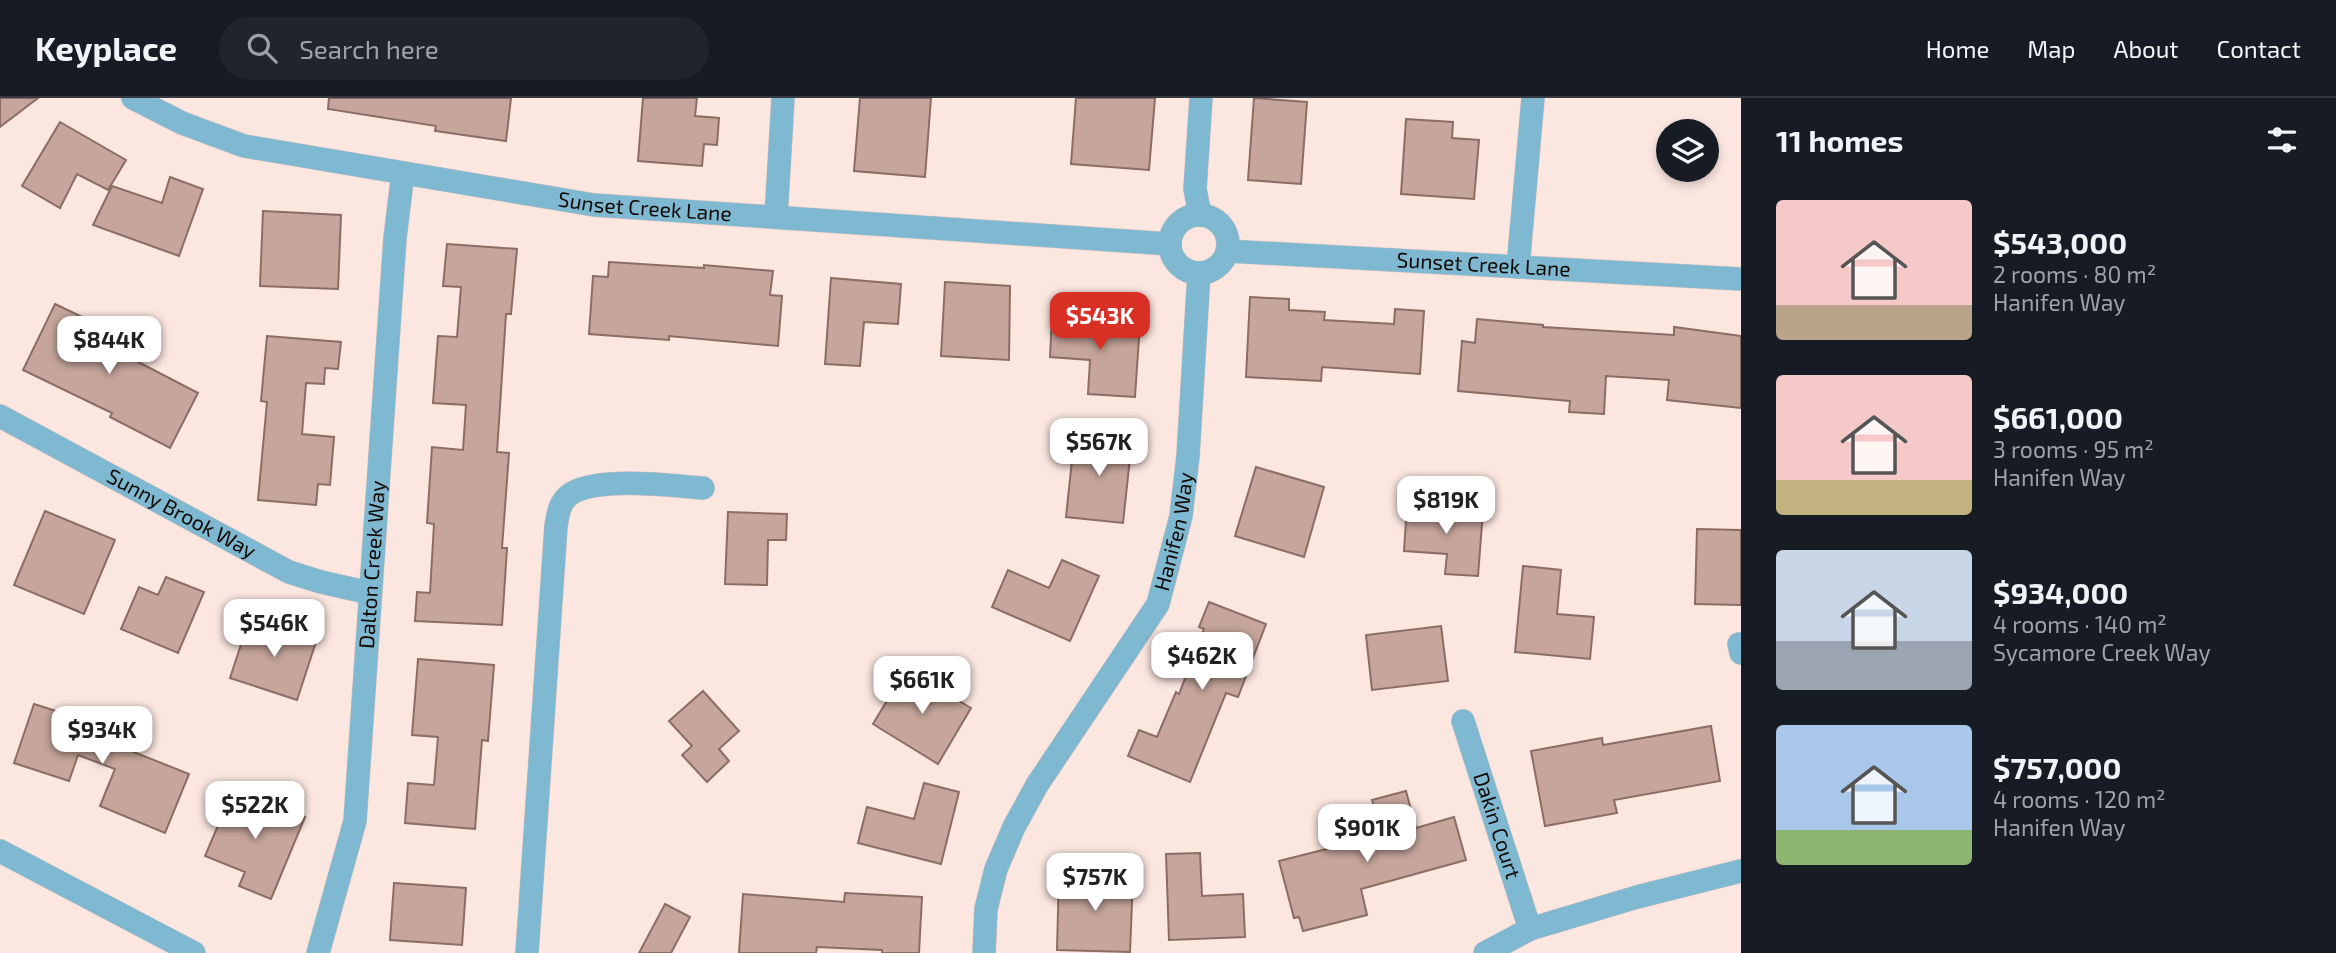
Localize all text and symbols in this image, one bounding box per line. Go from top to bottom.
search box [219,17,709,80]
text: Keyplace [35,28,177,68]
icon: search [243,29,281,67]
text: Search here [299,33,439,64]
text: Home [1926,34,1989,63]
text: Map [2027,34,2075,63]
text: About [2113,34,2179,63]
text: Contact [2217,34,2301,63]
map controls [1656,119,1719,182]
button: layers [1656,119,1719,182]
icon: filters [2263,121,2301,159]
text: 11 homes [1776,122,1903,158]
street label: Sunset Creek Lane [556,185,733,225]
text: $543,000 [1993,224,2127,260]
icon: home [1832,228,1916,312]
street label: Sunset Creek Lane [1396,246,1571,281]
text: 2 rooms · 80 m² [1993,260,2156,288]
text: Hanifen Way [1993,288,2125,316]
pin: $543K [1051,292,1149,352]
text: $543K [1066,301,1134,329]
pin: $844K [60,316,158,376]
text: $844K [73,325,145,353]
text: $661,000 [1993,399,2123,435]
icon: home [1832,403,1916,487]
pin: $567K [1050,418,1148,478]
text: $567K [1066,427,1132,455]
text: 3 rooms · 95 m² [1993,435,2154,463]
street label: Sunny Brook Way [103,462,261,563]
text: Hanifen Way [1993,463,2125,491]
street label: Hanifen Way [1148,471,1197,593]
pin: $819K [1397,476,1495,536]
street label: Dalton Creek Way [353,480,389,649]
text: $819K [1413,485,1479,513]
text: $934,000 [1993,574,2128,610]
icon: home [1832,578,1916,662]
pin: $546K [225,600,323,659]
text: $546K [240,608,308,636]
text: 4 rooms · 140 m² [1993,610,2167,638]
pin: $462K [1153,632,1251,692]
text: Sycamore Creek Way [1993,638,2211,666]
text: $462K [1167,641,1237,669]
pin: $661K [873,656,971,716]
text: $661K [890,665,955,693]
pin: $934K [53,706,151,766]
text: $934K [67,715,137,743]
text: $757,000 [1993,749,2121,785]
icon: home [1832,753,1916,837]
street label: Dakin Court [1469,769,1527,882]
pin: $522K [206,782,304,841]
text: 4 rooms · 120 m² [1993,785,2166,813]
text: $522K [221,790,289,818]
pin: $901K [1318,804,1416,864]
text: $901K [1334,813,1400,841]
text: Hanifen Way [1993,813,2125,841]
pin: $757K [1046,854,1144,913]
text: $757K [1063,862,1127,890]

